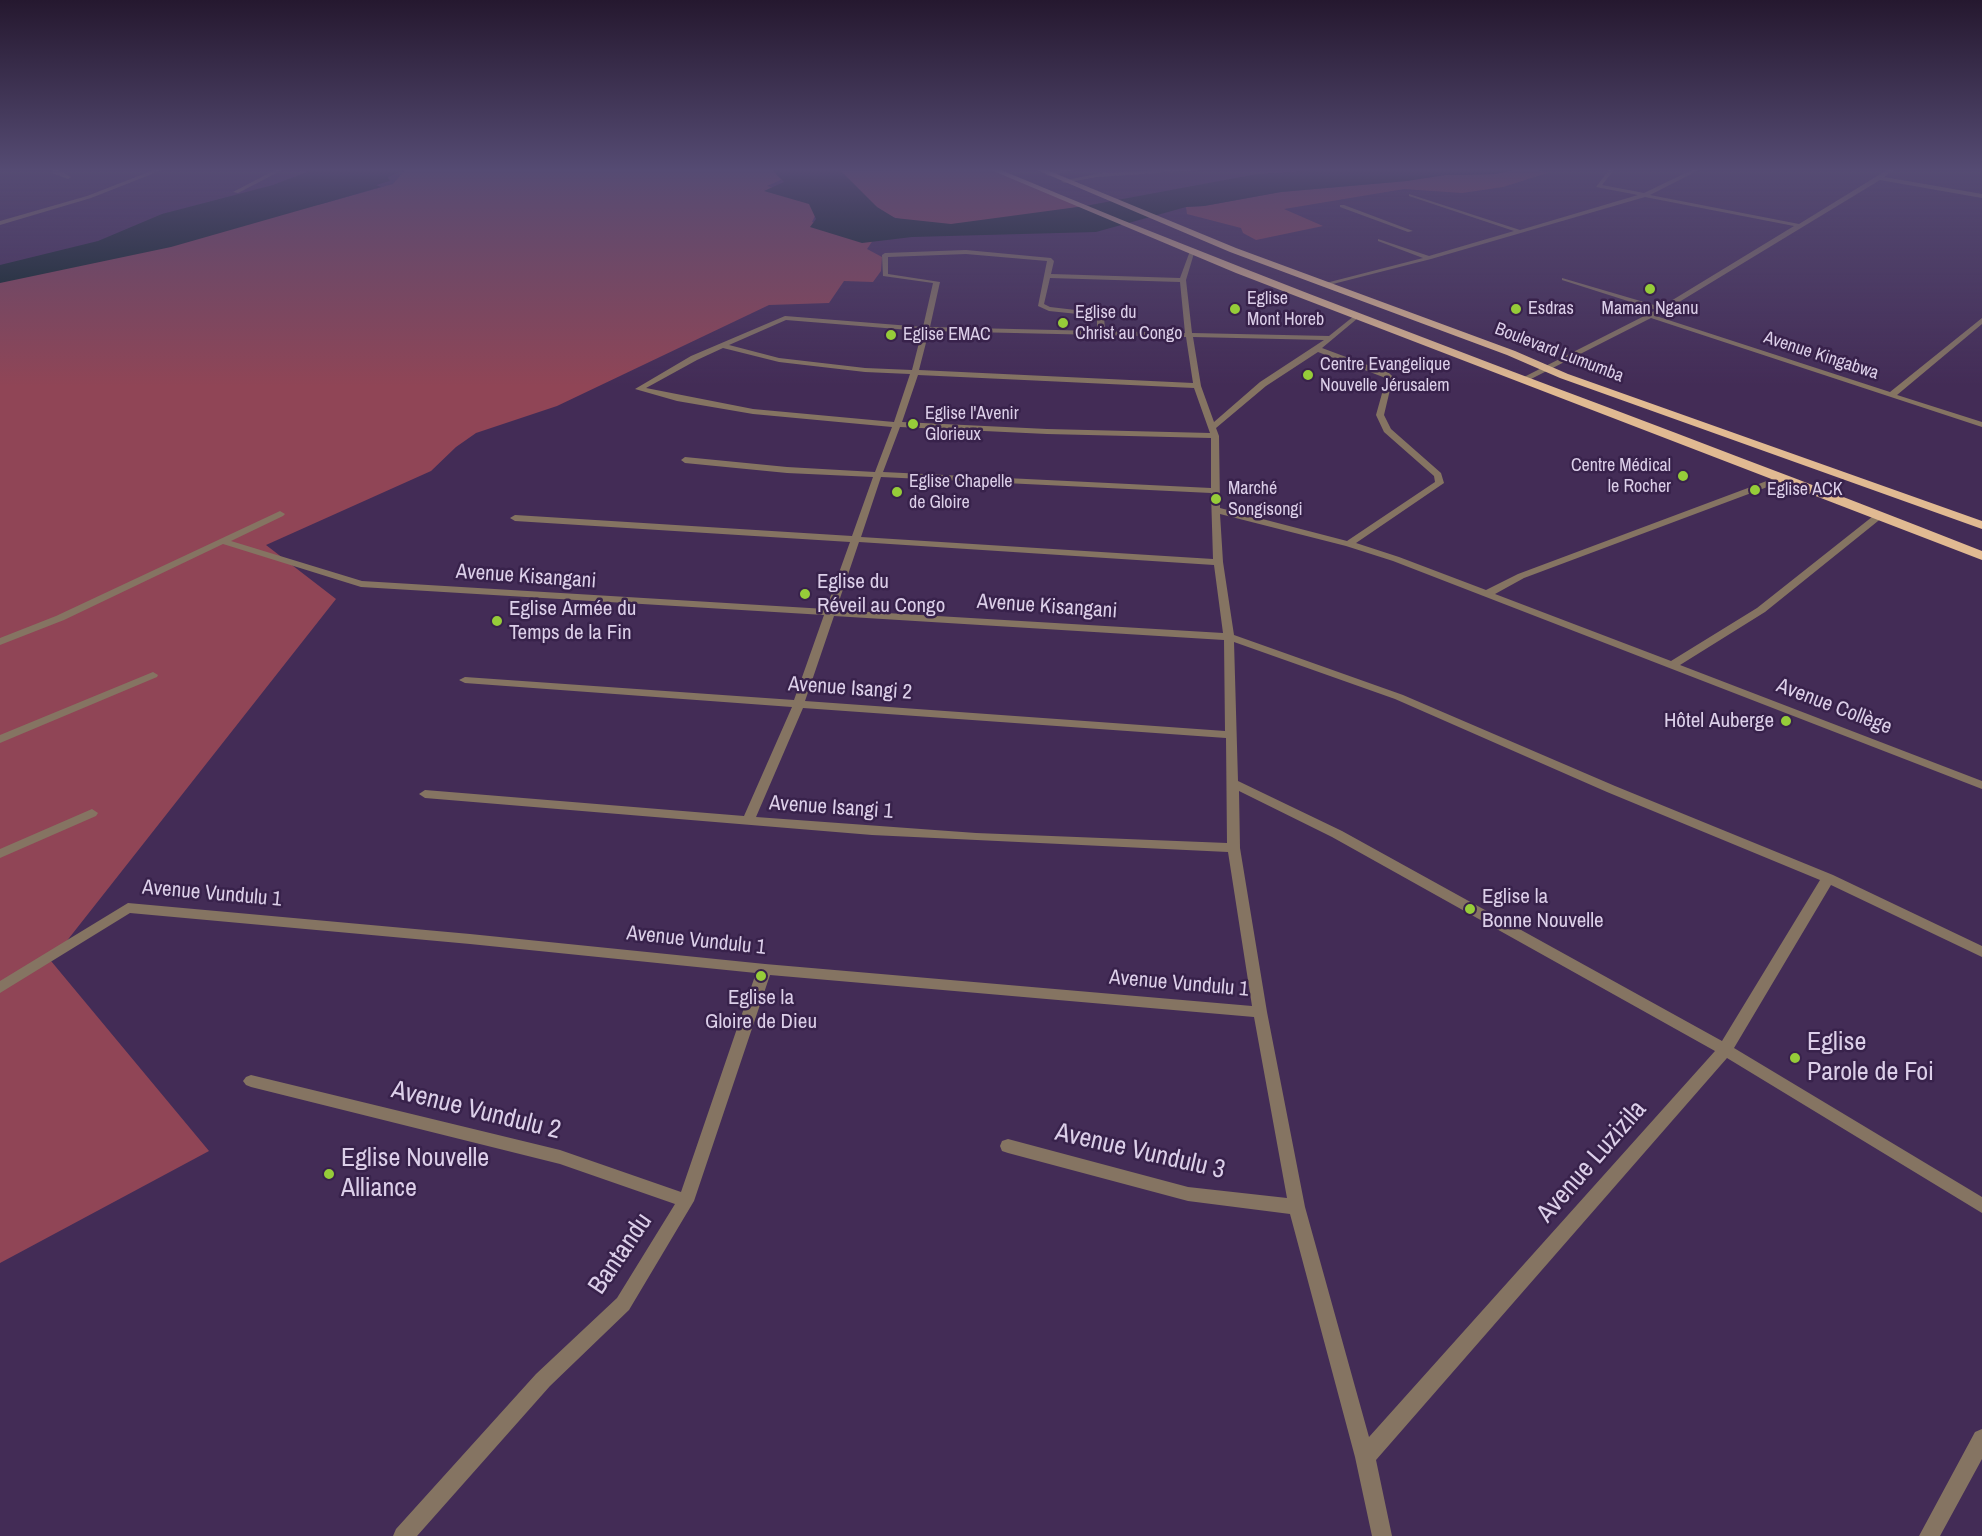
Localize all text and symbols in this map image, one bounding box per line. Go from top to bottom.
marker: Maman Nganu [1643,282,1657,296]
place label: Eglise Mont Horeb [1247,288,1324,330]
place label: Esdras [1528,298,1574,320]
place label: Maman Nganu [1602,298,1698,320]
place label: Eglise du Christ au Congo [1075,302,1182,344]
marker: Eglise Mont Horeb [1228,302,1242,316]
marker: Esdras [1509,302,1523,316]
marker: Eglise du Christ au Congo [1056,316,1070,330]
street label: Boulevard Lumumba [1492,319,1626,387]
place label: Eglise EMAC [903,324,991,346]
street label: Avenue Kingabwa [1761,327,1881,385]
marker: Eglise EMAC [884,328,898,342]
place label: Centre Evangelique Nouvelle Jérusalem [1320,354,1450,397]
marker: Centre Evangelique Nouvelle Jérusalem [1301,368,1315,382]
place label: Eglise l'Avenir Glorieux [925,403,1019,446]
marker: Eglise l'Avenir Glorieux [906,417,920,431]
place label: Centre Médical le Rocher [1571,455,1671,498]
marker: Centre Médical le Rocher [1676,469,1690,483]
place label: Eglise Chapelle de Gloire [909,471,1012,514]
place label: Marché Songisongi [1228,478,1303,520]
place label: Eglise ACK [1767,479,1842,501]
marker: Eglise ACK [1748,483,1762,497]
marker: Eglise Chapelle de Gloire [890,485,904,499]
marker: Marché Songisongi [1209,492,1223,506]
street label: Avenue Kisangani [455,560,597,594]
place label: Eglise du Réveil au Congo [817,569,945,619]
marker: Eglise du Réveil au Congo [798,587,812,601]
street label: Avenue Kisangani [976,590,1118,624]
place label: Eglise Armée du Temps de la Fin [509,596,636,646]
marker: Eglise Armée du Temps de la Fin [490,614,504,628]
street label: Avenue Isangi 2 [787,672,913,706]
street label: Avenue Collège [1773,674,1895,740]
place label: Hôtel Auberge [1664,708,1774,734]
marker: Hôtel Auberge [1779,714,1793,728]
street label: Avenue Isangi 1 [768,791,894,825]
street label: Avenue Vundulu 1 [141,875,283,913]
place label: Eglise la Bonne Nouvelle [1482,884,1604,934]
marker: Eglise la Bonne Nouvelle [1463,902,1477,916]
street label: Avenue Vundulu 1 [625,921,767,961]
street label: Avenue Vundulu 1 [1108,965,1250,1003]
marker: Eglise la Gloire de Dieu [754,969,768,983]
place label: Eglise la Gloire de Dieu [705,985,817,1035]
place label: Eglise Parole de Foi [1807,1027,1934,1088]
marker: Eglise Parole de Foi [1788,1051,1802,1065]
street label: Avenue Vundulu 2 [388,1075,564,1147]
street label: Avenue Luzizila [1531,1095,1653,1229]
street label: Avenue Vundulu 3 [1052,1117,1228,1187]
place label: Eglise Nouvelle Alliance [341,1143,489,1204]
marker: Eglise Nouvelle Alliance [322,1167,336,1181]
street label: Bantandu [583,1207,659,1301]

